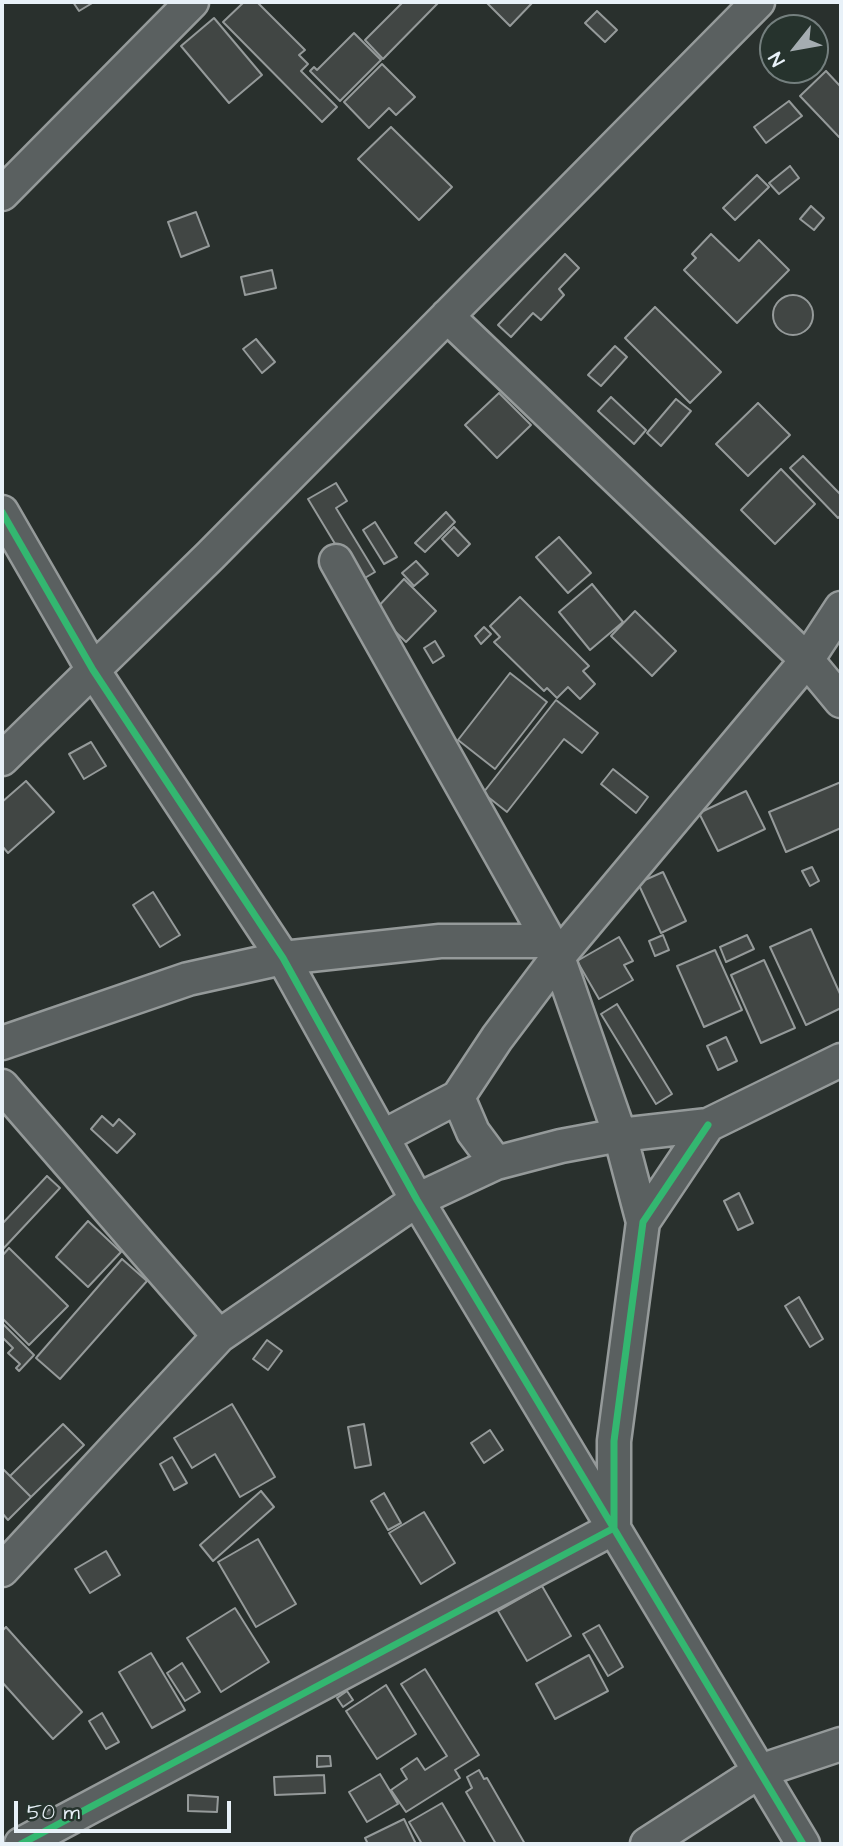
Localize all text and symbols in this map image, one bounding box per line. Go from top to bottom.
north arrow [759,14,829,84]
text: N [763,47,792,71]
scale bar [18,1786,234,1830]
text: 50 m [27,1798,80,1827]

